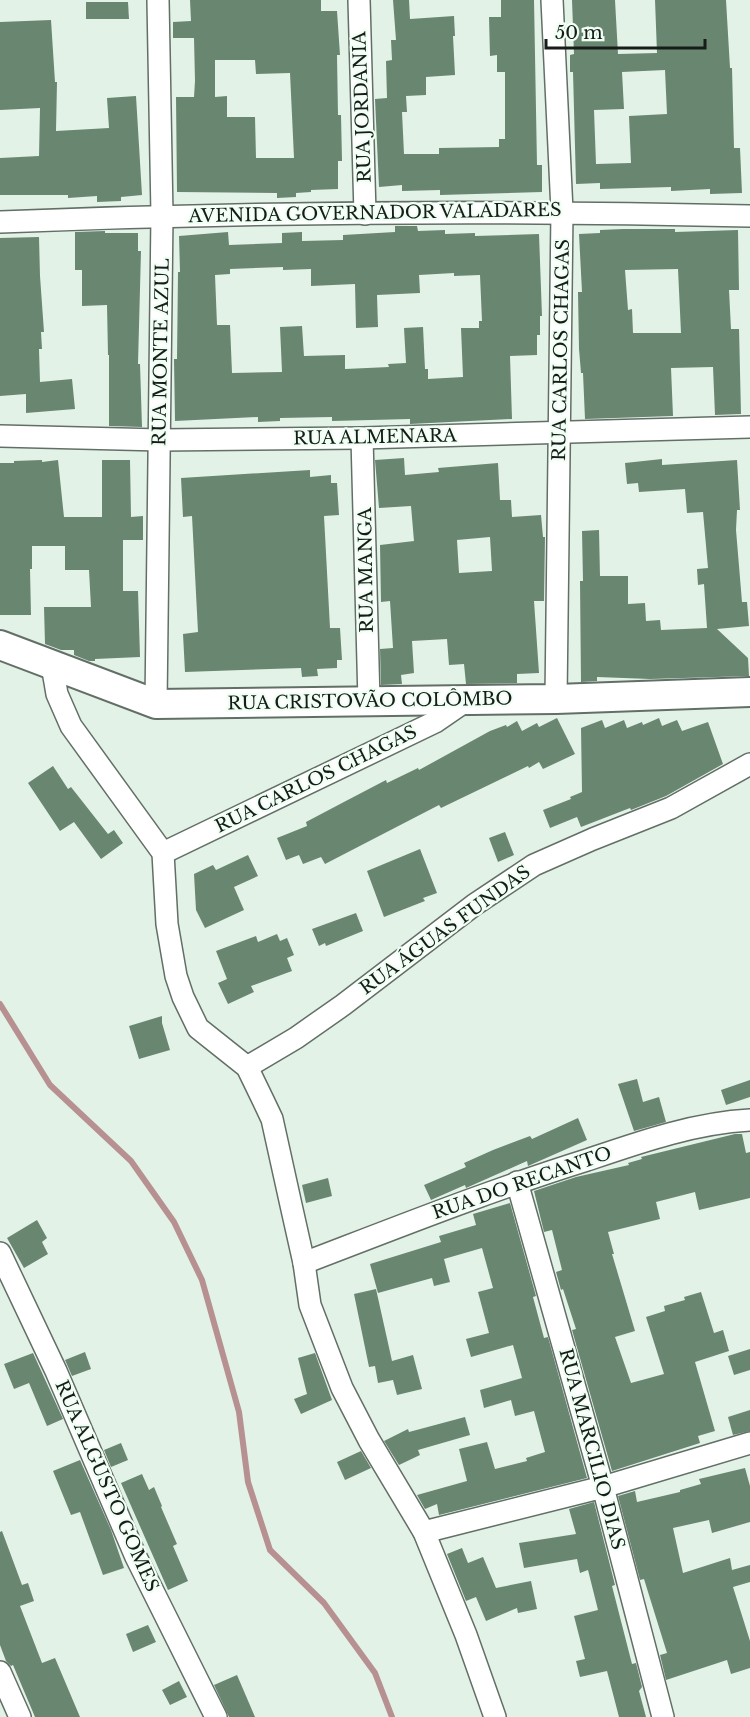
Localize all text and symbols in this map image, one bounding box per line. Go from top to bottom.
scale bar [546,12,705,50]
text: 50 m [555,22,603,44]
street label: RUA JORDANIA [348,30,376,183]
street label: AVENIDA GOVERNADOR VALADARES [187,199,562,227]
street label: RUA CARLOS CHAGAS [548,239,574,461]
street label: RUA MONTE AZUL [148,258,174,446]
street label: RUA ALMENARA [293,425,458,449]
street label: RUA MANGA [354,506,378,633]
street label: RUA CRISTOVÃO COLÔMBO [227,686,513,714]
street label: RUA CARLOS CHAGAS [212,721,420,837]
street label: RUA ÁGUAS FUNDAS [355,860,535,999]
street label: RUA DO RECANTO [429,1142,615,1224]
street label: RUA MARCILIO DIAS [555,1346,629,1552]
street label: RUA ALGUSTO GOMES [50,1377,164,1595]

